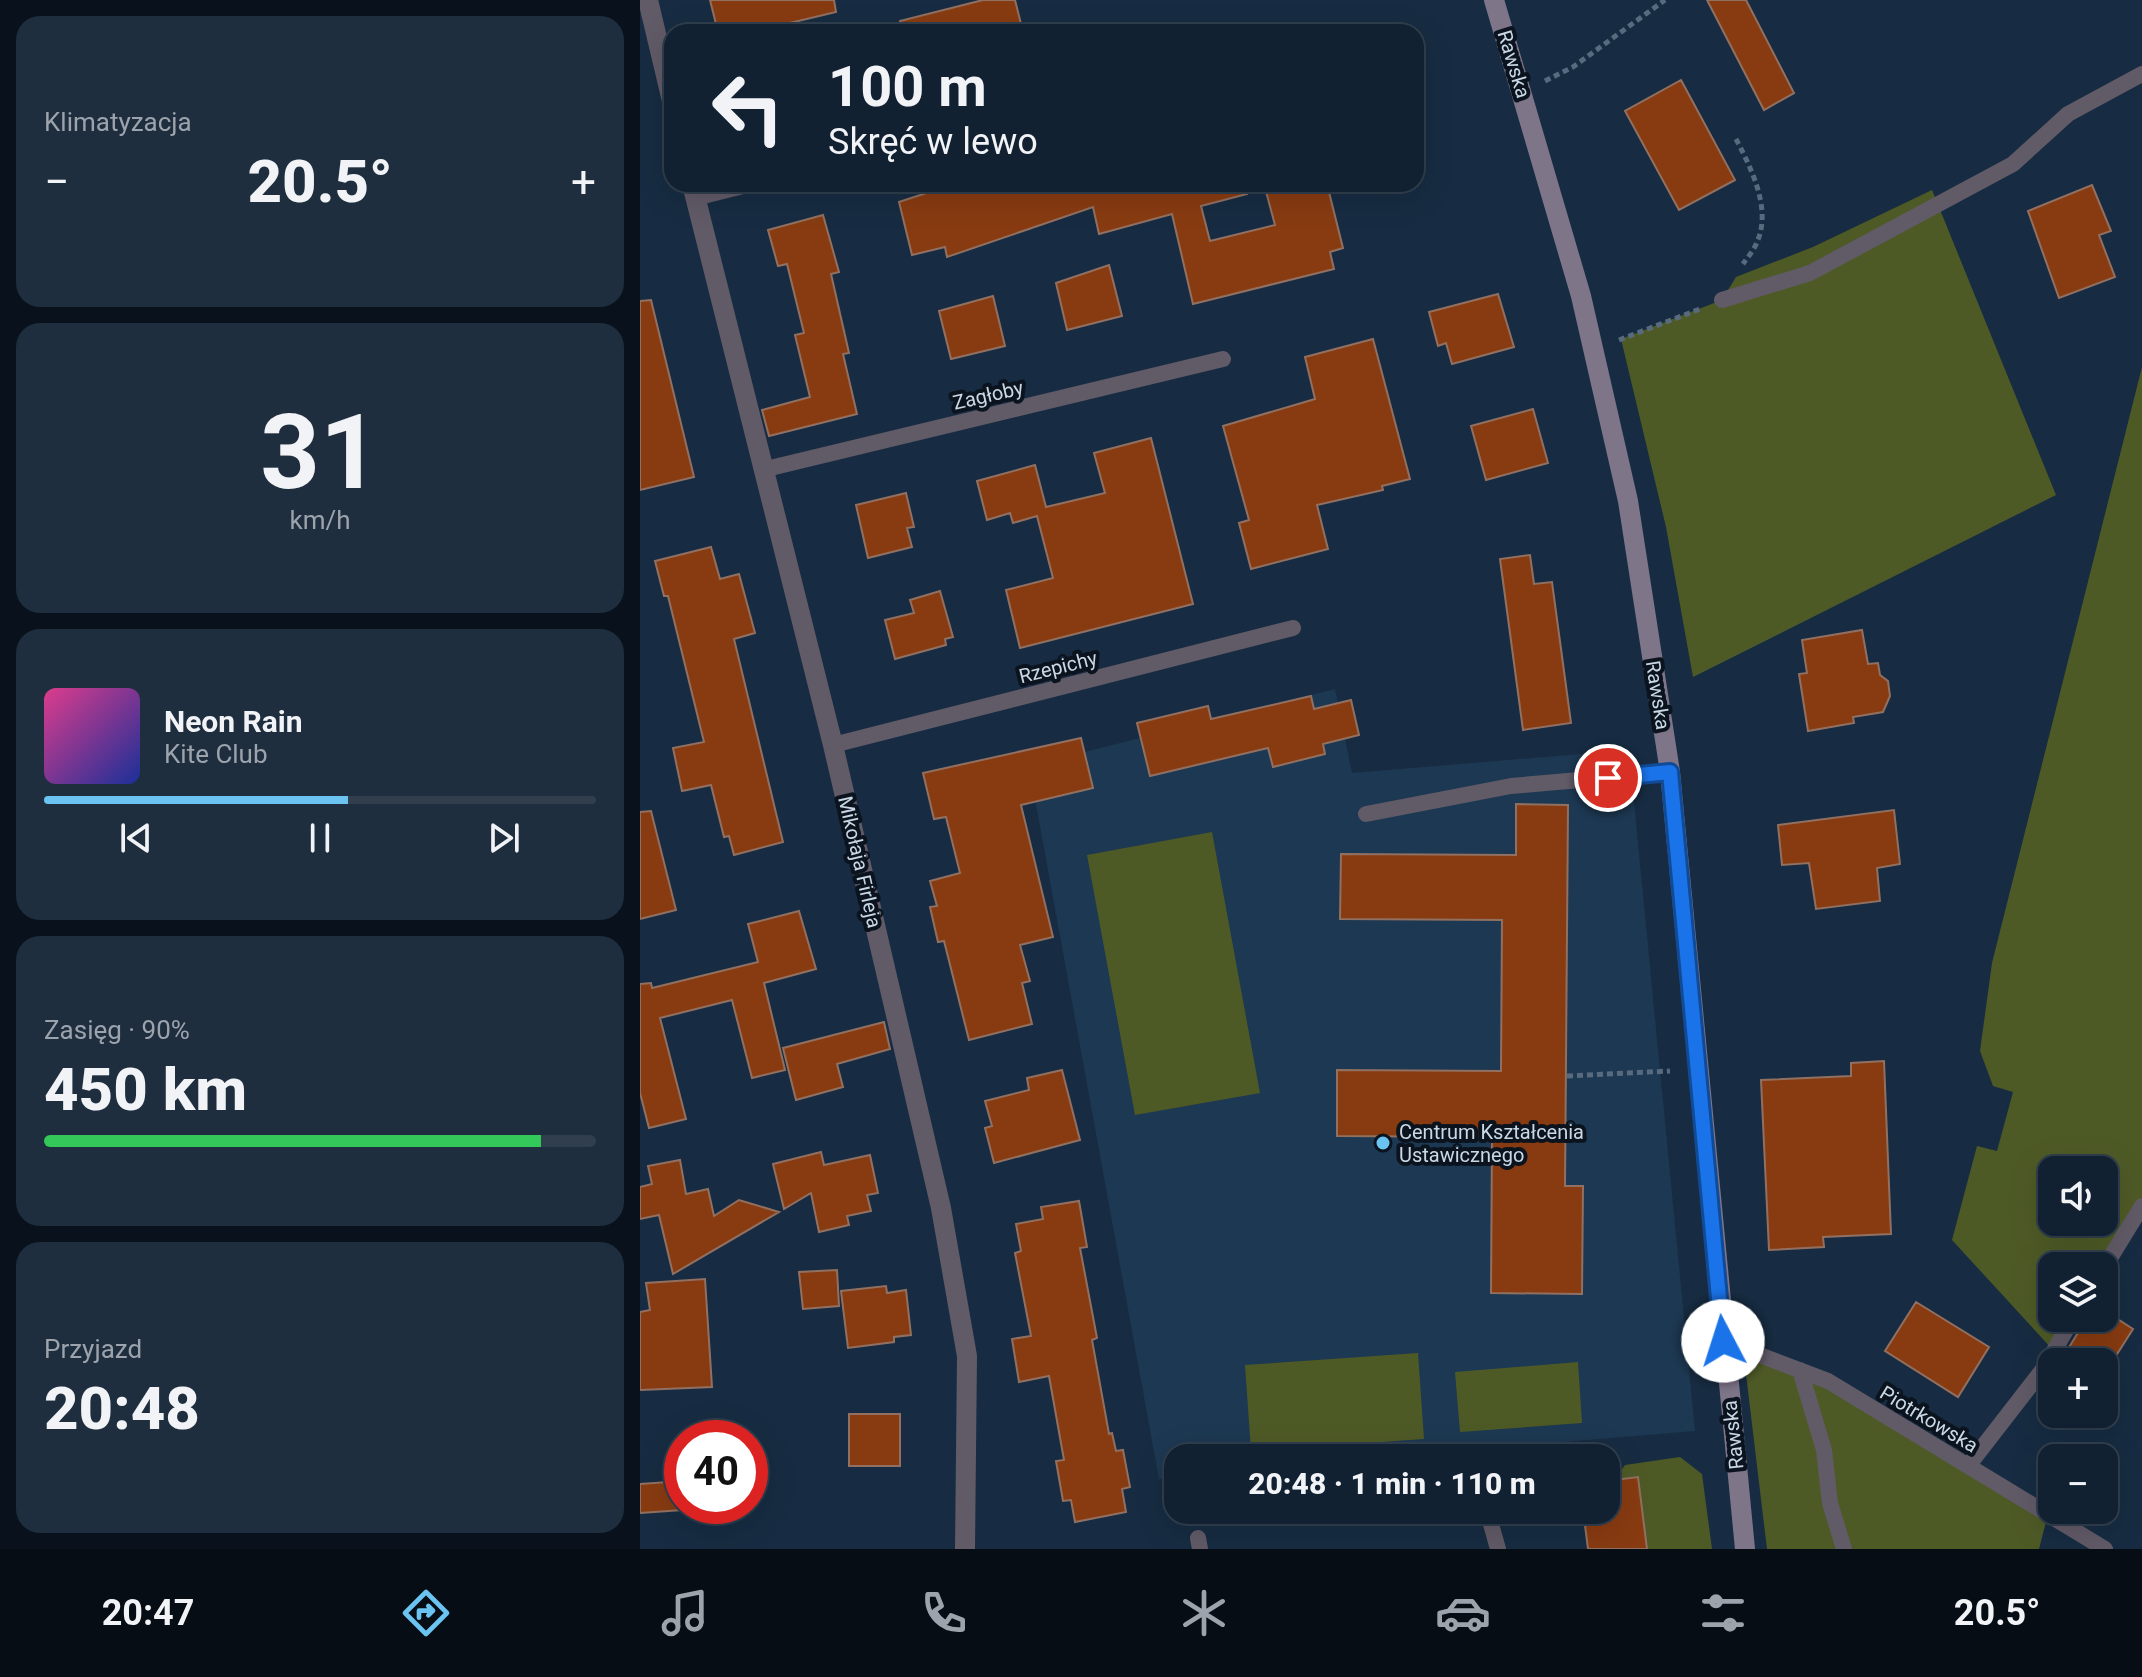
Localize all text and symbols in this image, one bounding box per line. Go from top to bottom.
street label: Rawska [1492,27,1536,101]
text: 100 m [828,54,987,120]
icon: left [696,56,800,160]
text: Klimatyzacja [44,107,192,137]
text: Skręć w lewo [828,121,1038,163]
text: 20.5° [248,146,393,217]
text: − [44,156,69,208]
text: + [571,156,596,208]
street label: Zagłoby [950,375,1026,415]
text: 31 [260,392,380,513]
text: km/h [289,505,351,535]
street label: Rzepichy [1016,646,1100,688]
street label: Rawska [1641,659,1675,731]
text: Neon Rain [164,704,303,739]
text: Kite Club [164,739,268,769]
pin [1574,744,1642,812]
icon: arrive [1586,756,1630,800]
street label: Mikołaja Firleja [833,794,887,930]
icon: previous [114,816,158,860]
icon: pause [298,816,342,860]
icon: next [482,816,526,860]
text: Zasięg · 90% [44,1015,190,1045]
text: 450 km [44,1054,247,1125]
place label: Centrum Kształcenia Ustawicznego [1399,1120,1584,1167]
marker: Centrum Kształcenia Ustawicznego [1374,1134,1392,1152]
map controls [2038,1156,2118,1524]
button: sound [2038,1156,2118,1236]
button: layers [2038,1252,2118,1332]
position arrow [1681,1299,1765,1383]
text: Przyjazd [44,1334,142,1364]
button: + [2038,1348,2118,1428]
text: 20:48 [44,1373,200,1444]
street label: Piotrkowska [1876,1380,1982,1458]
street label: Rawska [1717,1399,1749,1471]
speed limit sign: 40 [664,1420,768,1524]
button: − [2038,1444,2118,1524]
text: 20:48 · 1 min · 110 m [1248,1466,1536,1501]
icon: directions [398,1585,454,1641]
icon: music [657,1585,713,1641]
icon: phone [916,1585,972,1641]
icon: climate [1176,1585,1232,1641]
icon: car [1435,1585,1491,1641]
icon: filters [1695,1585,1751,1641]
text: 20:47 [102,1592,194,1634]
text: 20.5° [1954,1592,2040,1634]

